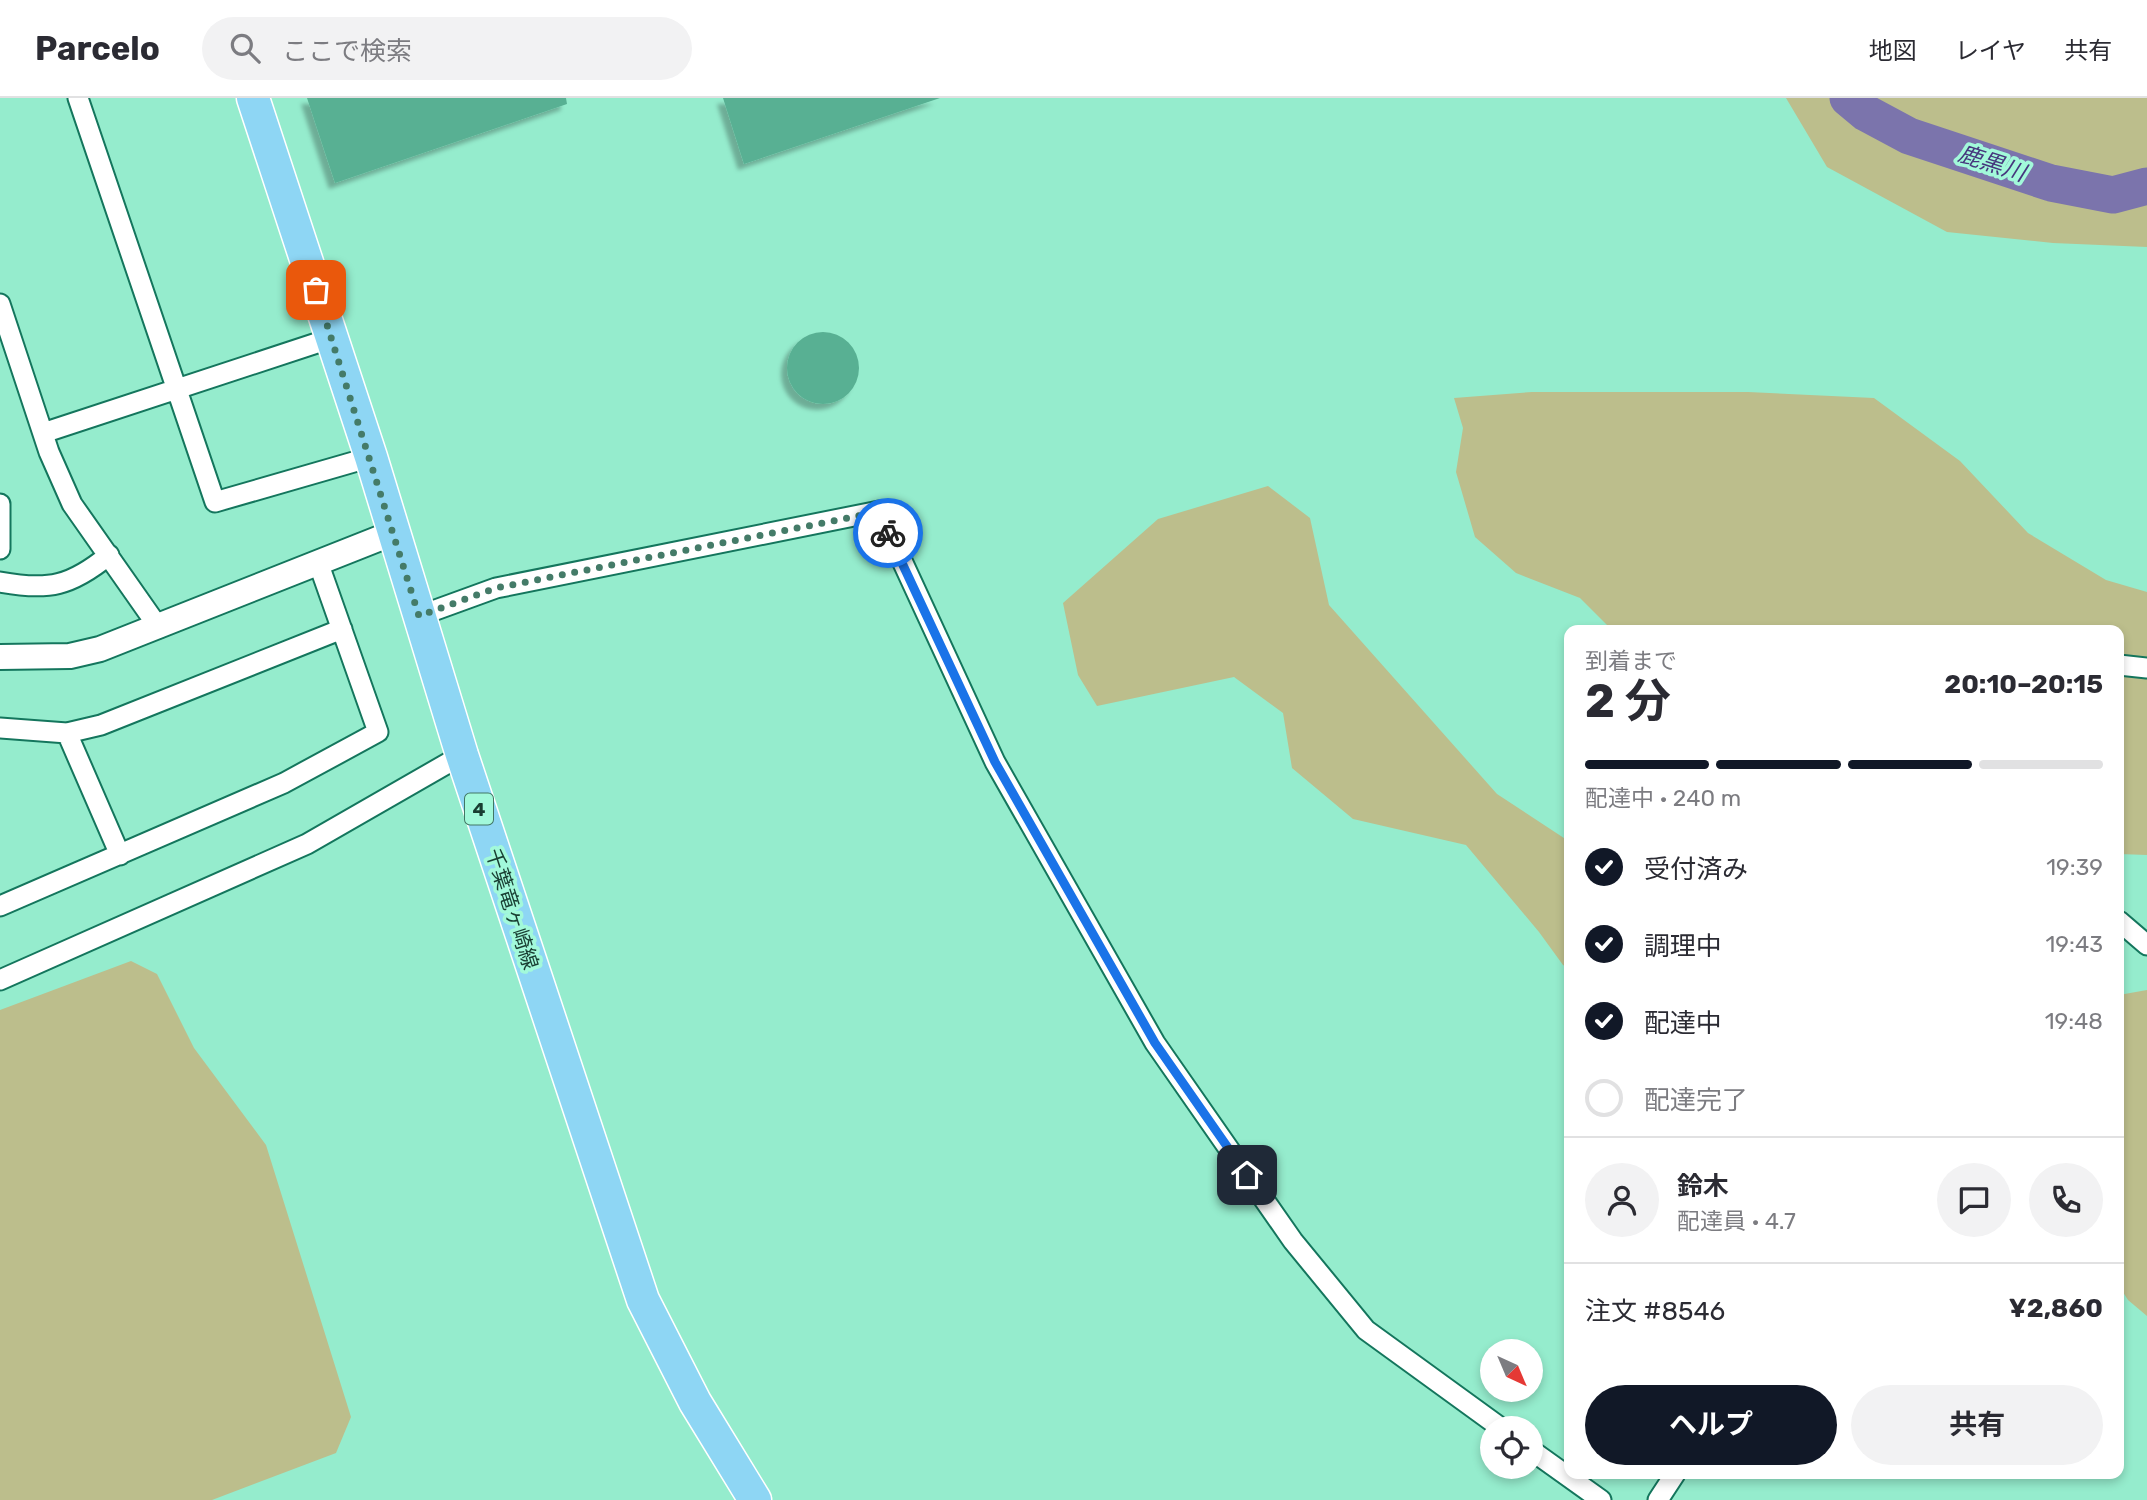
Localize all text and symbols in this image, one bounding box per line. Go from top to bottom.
search box [202,17,692,80]
text: Parcelo [35,29,160,68]
icon: search [226,29,264,67]
text: ここで検索 [282,36,412,67]
text: 地図 [1869,37,1917,65]
text: レイヤ [1955,37,2026,65]
text: 共有 [2064,37,2112,65]
water label: 鹿黒川 [1955,139,2032,188]
pin [286,260,346,320]
icon: bag [297,271,335,309]
courier [853,498,923,568]
icon: bike [869,514,907,552]
text: 到着まで [1585,647,1677,675]
text: 20:10–20:15 [1944,669,2103,700]
text: 2 分 [1585,674,1671,729]
text: 配達中 · 240 m [1585,784,1741,812]
road number: 4 [465,794,493,824]
street label: 千葉竜ヶ崎線 [481,845,544,973]
icon: check [1585,848,1623,886]
text: 19:39 [2046,853,2103,881]
text: 受付済み [1644,854,1748,885]
icon: check [1585,925,1623,963]
text: 19:43 [2046,930,2103,958]
text: 調理中 [1644,931,1722,962]
icon: check [1585,1002,1623,1040]
text: 19:48 [2045,1007,2103,1035]
text: 配達中 [1644,1008,1722,1039]
text: 配達完了 [1644,1085,1748,1116]
pin [1217,1145,1277,1205]
icon: home [1228,1156,1266,1194]
button: person [1585,1163,1659,1237]
button: chat [1937,1163,2011,1237]
button: phone [2029,1163,2103,1237]
text: 鈴木 [1677,1171,1729,1202]
text: 配達員 · 4.7 [1677,1207,1796,1235]
text: ¥2,860 [2009,1293,2103,1324]
text: 注文 #8546 [1585,1296,1725,1327]
north arrow [1480,1339,1544,1402]
map controls [1480,1339,1543,1479]
button: ヘルプ [1585,1385,1837,1465]
button: 共有 [1851,1385,2103,1465]
button: locate [1480,1416,1543,1479]

